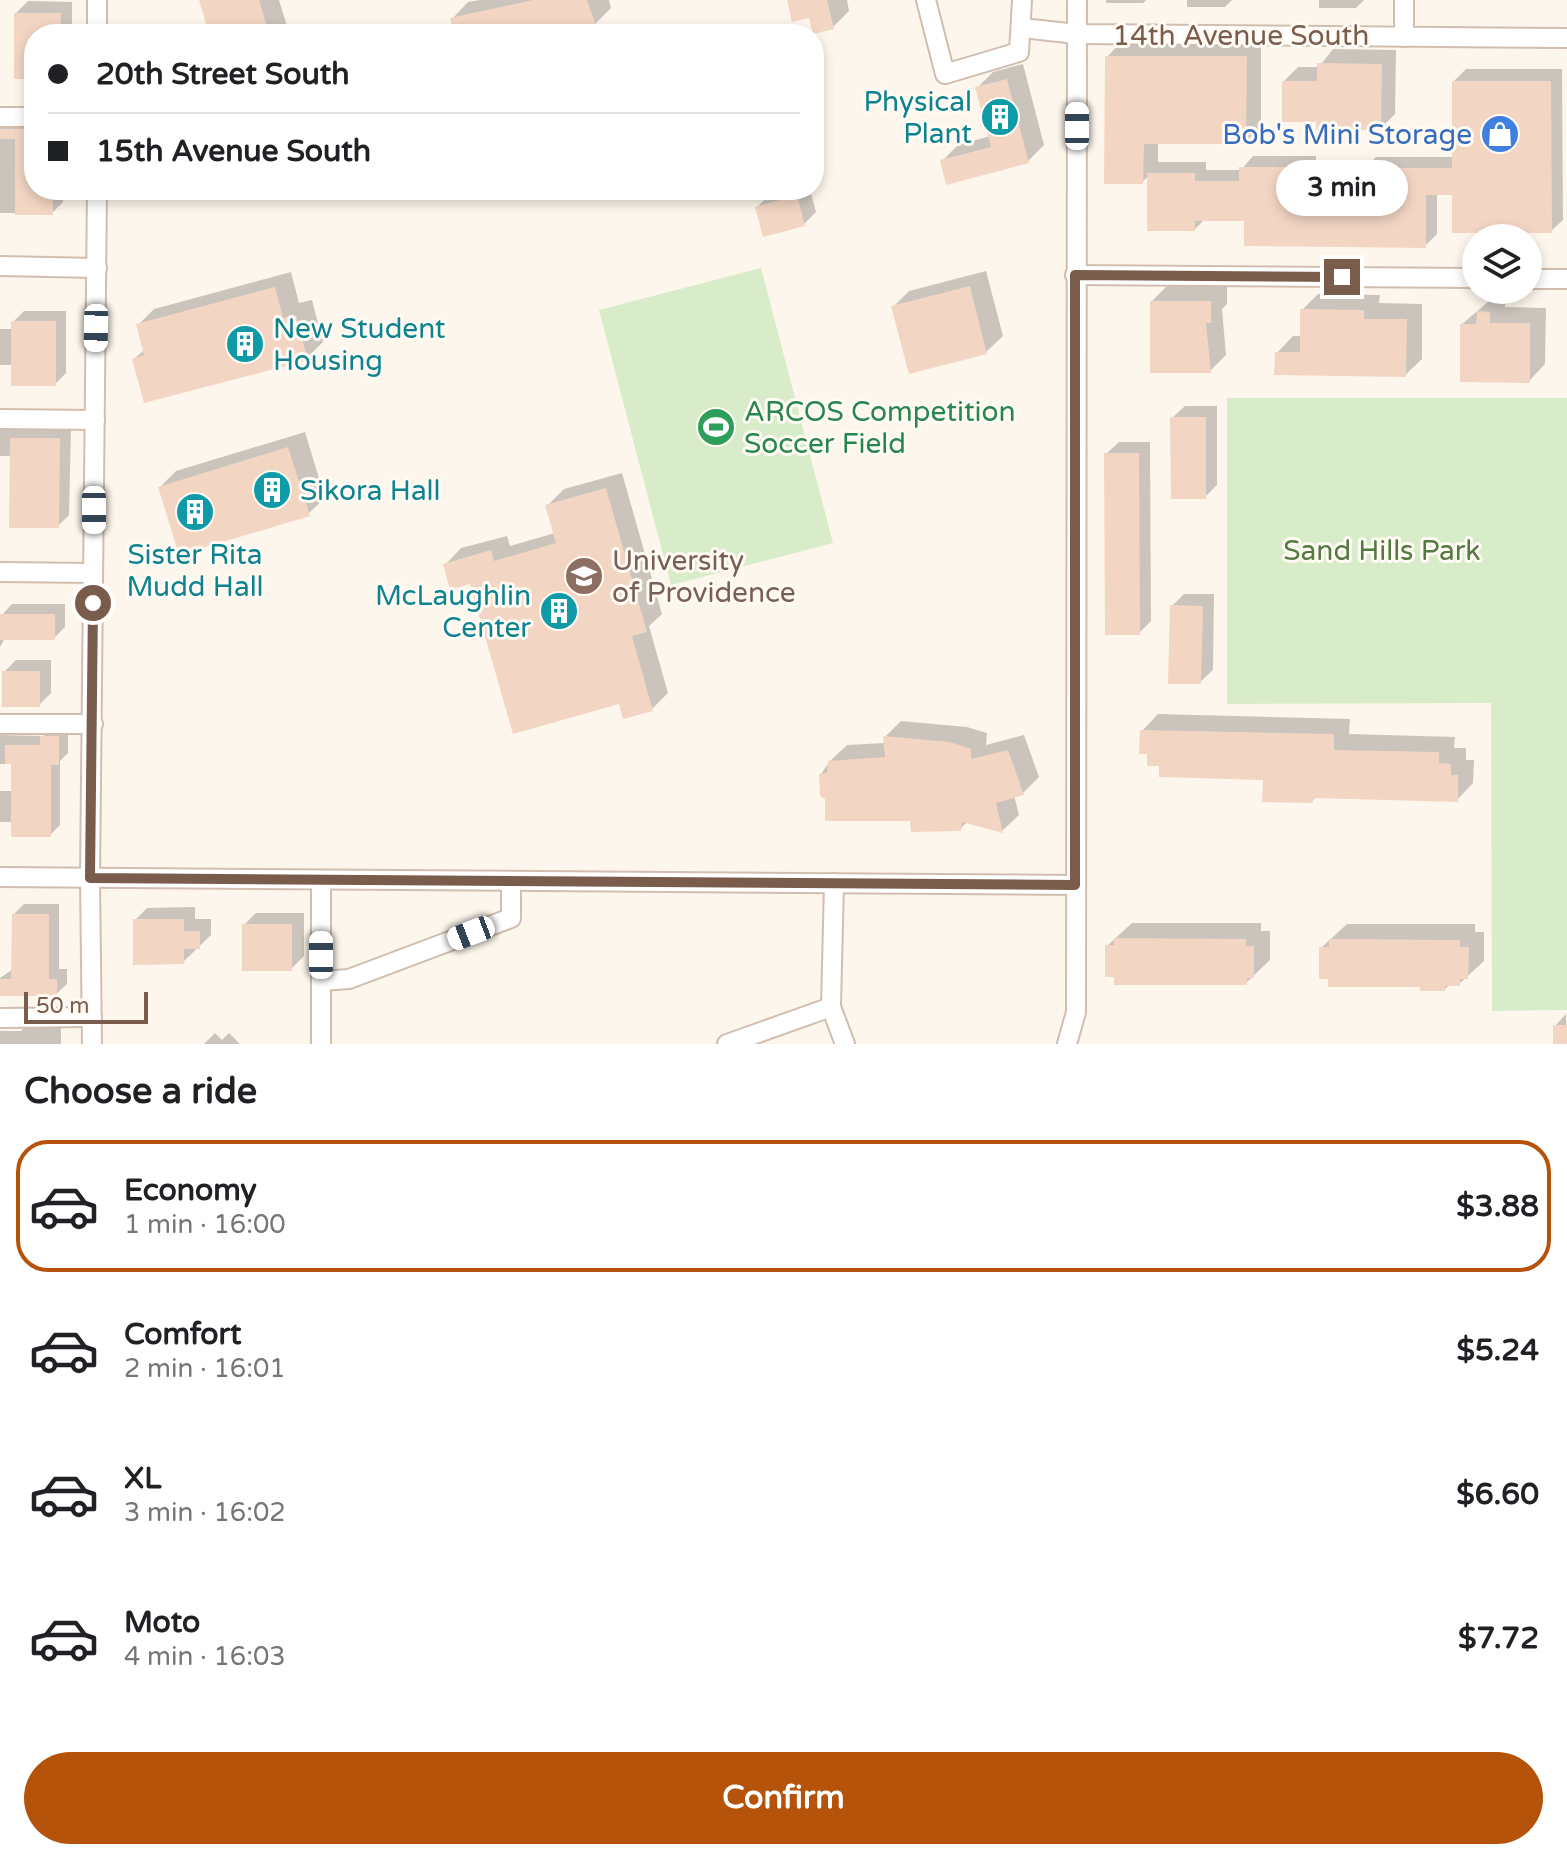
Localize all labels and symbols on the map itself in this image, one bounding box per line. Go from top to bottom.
street label: 14th Avenue South [1113,19,1369,53]
place label: Physical Plant [863,85,972,151]
building icon: Physical Plant [979,96,1021,138]
car [1065,102,1089,150]
shop icon: Bob's Mini Storage [1479,113,1521,155]
place label: Bob's Mini Storage [1222,118,1472,152]
callout: 3 min [1276,161,1408,217]
route end [1324,259,1360,295]
car [84,304,108,352]
place label: New Student Housing [273,312,446,378]
building icon: New Student Housing [224,323,266,365]
place label: ARCOS Competition Soccer Field [744,395,1016,461]
sports icon: ARCOS Competition Soccer Field [695,406,737,448]
building icon: Sikora Hall [251,469,293,511]
place label: Sikora Hall [300,474,441,508]
car [82,486,106,534]
building icon: Sister Rita Mudd Hall [174,491,216,533]
park label: Sand Hills Park [1283,534,1481,568]
place label: Sister Rita Mudd Hall [126,538,264,604]
place label: University of Providence [612,544,796,610]
school or university icon: University of Providence [563,555,605,597]
place label: McLaughlin Center [375,579,531,645]
route start [75,585,111,621]
building icon: McLaughlin Center [538,590,580,632]
car [444,913,498,953]
car [309,931,333,979]
scale bar [24,988,148,1024]

